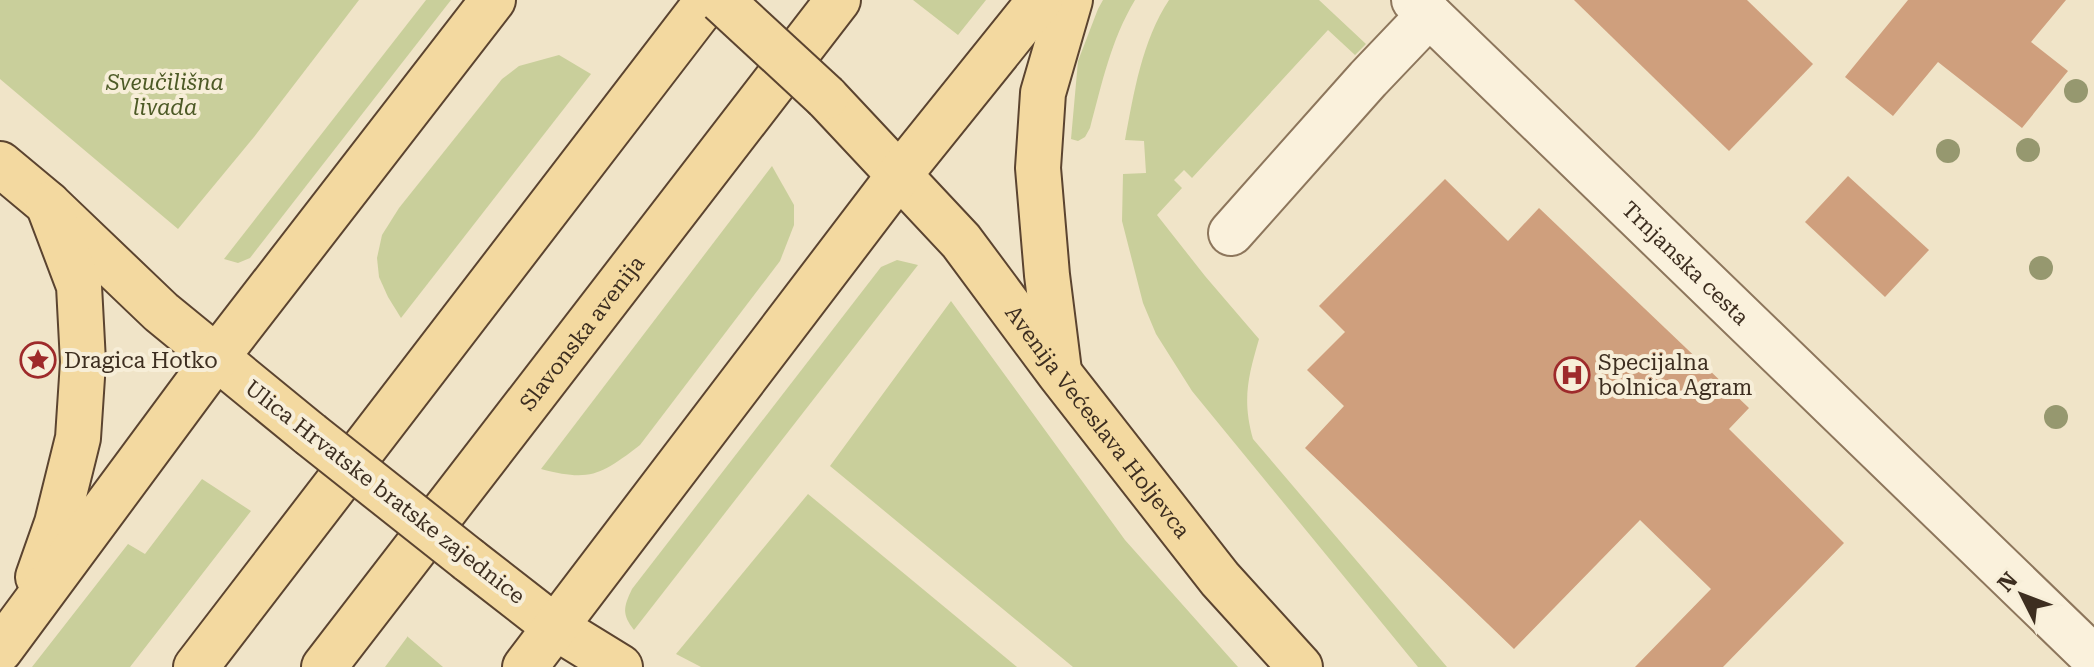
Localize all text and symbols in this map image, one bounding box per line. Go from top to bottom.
park label: Sveučilišna livada [105,70,224,120]
street label: Trnjanska cesta [1617,196,1754,330]
street label: Slavonska avenija [514,250,649,415]
street label: Avenija Većeslava Holjevca [1001,300,1196,543]
place icon: Dragica Hotko [19,341,57,379]
place label: Dragica Hotko [64,348,218,373]
place label: Specijalna bolnica Agram [1598,350,1752,400]
hospital icon: Specijalna bolnica Agram [1553,356,1591,394]
street label: Ulica Hrvatske bratske zajednice [240,375,530,609]
north arrow [1982,555,2062,635]
text: N [1993,567,2023,597]

